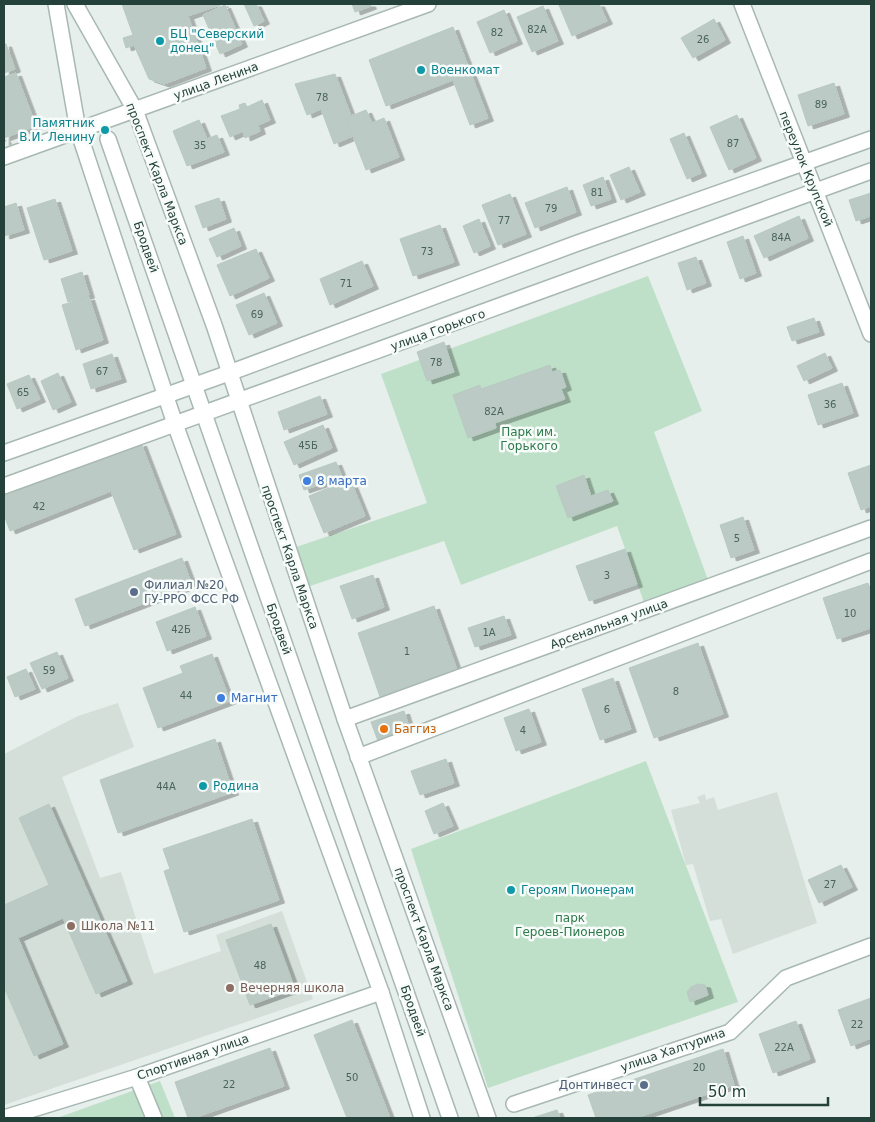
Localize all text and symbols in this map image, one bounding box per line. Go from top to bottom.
house number: 82А [527,24,547,35]
place label: БЦ "Северский донец" [170,27,264,55]
house number: 82 [491,27,503,38]
house number: 26 [697,34,709,45]
marker: БЦ "Северский донец" [154,35,166,47]
street label: улица Ленина [172,59,260,103]
place label: Военкомат [431,63,500,77]
marker: Военкомат [415,64,427,76]
house number: 78 [316,92,328,103]
house number: 89 [815,99,827,110]
street label: проспект Карла Маркса [123,101,191,247]
street label: переулок Крупской [776,109,836,229]
place label: Памятник В.И. Ленину [19,116,95,144]
marker: Памятник В.И. Ленину [99,124,111,136]
house number: 87 [727,138,739,149]
house number: 35 [194,140,206,151]
house number: 81 [591,187,603,198]
house number: 79 [545,203,557,214]
house number: 77 [498,215,510,226]
street label: Бродвей [131,219,161,275]
house number: 84А [771,232,791,243]
house number: 73 [421,246,433,257]
house number: 71 [340,278,352,289]
street label: улица Горького [389,306,487,354]
house number: 69 [251,309,263,320]
house number: 78 [430,357,442,368]
house number: 67 [96,366,108,377]
house number: 65 [17,387,29,398]
house number: 36 [824,399,836,410]
house number: 82А [484,406,504,417]
park label: Парк им. Горького [500,425,558,453]
house number: 45Б [298,440,318,451]
place label: 8 марта [317,474,367,488]
marker: 8 марта [301,475,313,487]
street label: проспект Карла Маркса [259,483,321,631]
house number: 42 [33,501,45,512]
house number: 5 [734,533,740,544]
house number: 3 [604,570,610,581]
place label: Филиал №20 ГУ-РРО ФСС РФ [144,578,239,606]
marker: Филиал №20 ГУ-РРО ФСС РФ [128,586,140,598]
street label: Арсенальная улица [548,596,670,652]
street label: Бродвей [264,601,294,657]
house number: 10 [844,608,856,619]
house number: 42Б [171,624,191,635]
house number: 1А [482,627,496,638]
house number: 1 [404,646,410,657]
house number: 59 [43,665,55,676]
house number: 8 [673,686,679,697]
house number: 44 [180,690,192,701]
place label: Магнит [231,691,278,705]
marker: Магнит [215,692,227,704]
house number: 6 [604,704,610,715]
place label: Баггиз [394,722,436,736]
marker: Баггиз [378,723,390,735]
house number: 4 [520,725,526,736]
place label: Родина [213,779,259,793]
marker: Родина [197,780,209,792]
house number: 44А [156,781,176,792]
street label: проспект Карла Маркса [392,865,456,1013]
house number: 27 [824,879,836,890]
place label: Героям Пионерам [521,883,634,897]
marker: Героям Пионерам [505,884,517,896]
park label: парк Героев-Пионеров [515,911,625,939]
place label: Школа №11 [81,919,155,933]
marker: Школа №11 [65,920,77,932]
house number: 48 [254,960,266,971]
place label: Вечерняя школа [240,981,344,995]
marker: Вечерняя школа [224,982,236,994]
street label: Бродвей [398,983,428,1039]
house number: 22 [851,1019,863,1030]
street label: улица Халтурина [619,1025,727,1075]
street label: Спортивная улица [135,1031,251,1083]
house number: 22А [774,1042,794,1053]
house number: 20 [693,1062,705,1073]
house number: 50 [346,1072,358,1083]
scale bar [700,1074,828,1106]
place label: Донтинвест [559,1078,634,1092]
house number: 22 [223,1079,235,1090]
marker: Донтинвест [638,1079,650,1091]
text: 50 m [708,1083,746,1101]

